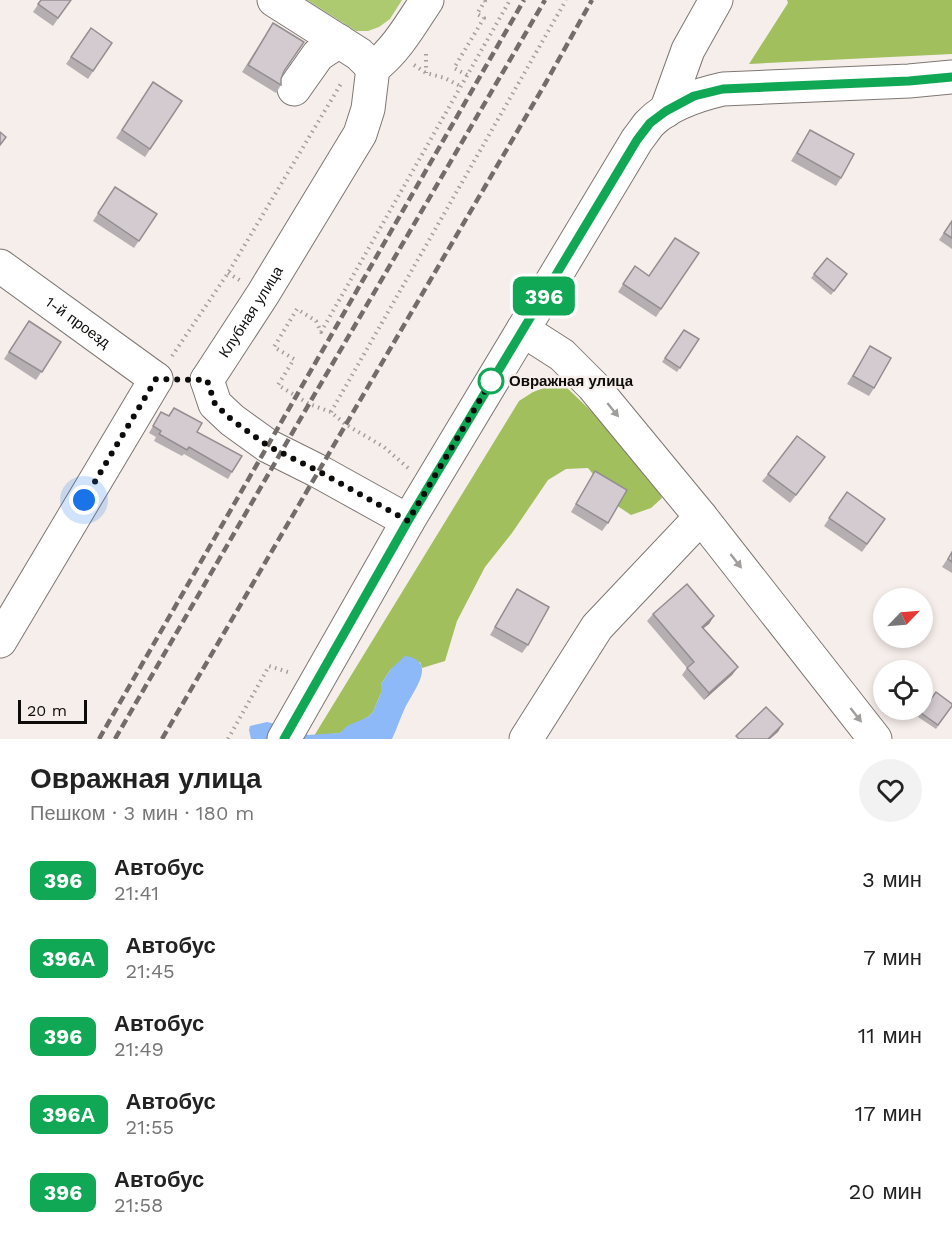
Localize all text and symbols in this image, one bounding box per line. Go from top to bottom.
street label: Клубная улица [215,262,287,361]
line badge: 396 [510,276,578,316]
text: 396 [525,284,563,309]
street label: 1-й проезд [42,293,114,352]
marker: Овражная улица [478,368,504,394]
place label: Овражная улица [509,372,634,390]
one-way arrow [606,402,619,418]
your location [69,485,99,515]
one-way arrow [729,553,742,569]
north arrow [873,588,933,648]
map controls [873,588,933,720]
button: locate [873,660,933,720]
scale bar [18,697,87,724]
text: 20 m [27,701,67,720]
one-way arrow [849,707,862,723]
button: heart [859,759,922,822]
text: Овражная улица [30,762,262,795]
text: Пешком · 3 мин · 180 m [30,801,254,825]
text: Автобус [114,855,204,880]
text: 3 мин [862,867,922,892]
text: 396 [44,868,82,893]
text: 21:41 [114,881,159,905]
text: Автобус [126,933,216,958]
text: 7 мин [863,945,922,970]
text: 396А [42,946,96,971]
text: 21:45 [126,959,175,983]
text: Автобус [114,1011,204,1036]
text: 11 мин [858,1023,922,1048]
text: 396 [44,1024,82,1049]
text: 21:49 [114,1037,164,1061]
text: Автобус [126,1089,216,1114]
text: 17 мин [855,1101,922,1126]
text: 396А [42,1102,96,1127]
text: 21:55 [126,1115,174,1139]
text: Автобус [114,1167,204,1192]
text: 20 мин [848,1179,922,1204]
text: 396 [44,1180,82,1205]
text: 21:58 [114,1193,163,1217]

